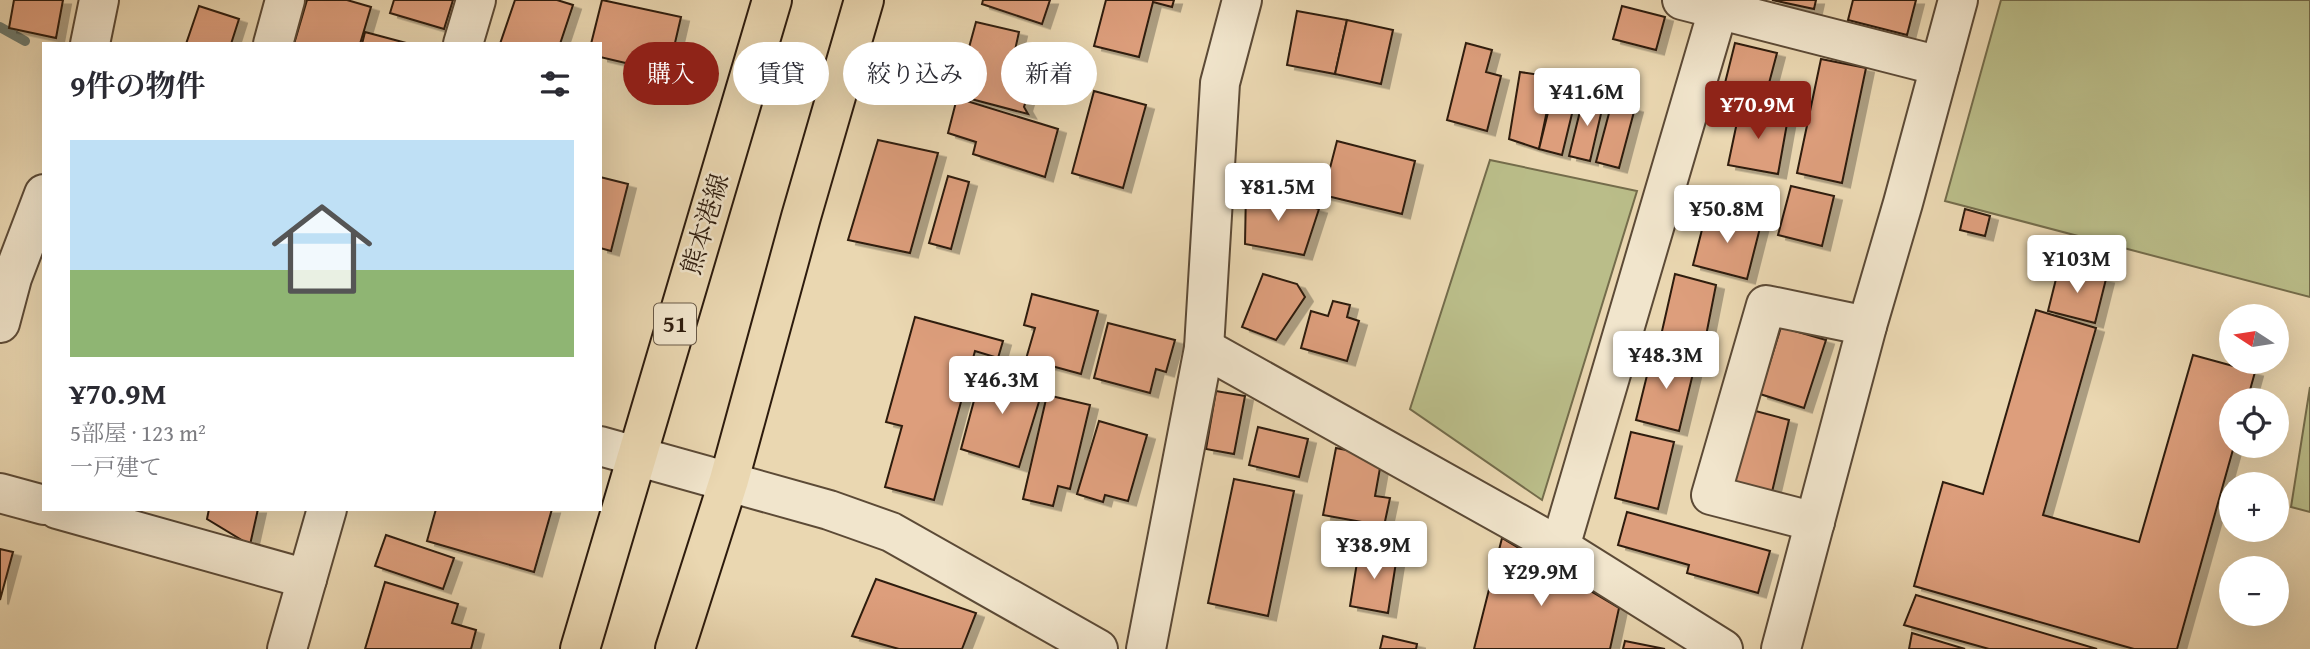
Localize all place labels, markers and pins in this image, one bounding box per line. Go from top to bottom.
pin: ¥41.6M [1530,68,1644,128]
pin: ¥70.9M [1701,82,1815,141]
pin: ¥81.5M [1221,164,1335,223]
pin: ¥50.8M [1670,186,1784,245]
pin: ¥103M [2028,236,2126,295]
pin: ¥48.3M [1609,332,1723,391]
pin: ¥46.3M [945,356,1059,416]
pin: ¥38.9M [1317,522,1431,581]
pin: ¥29.9M [1484,548,1598,608]

